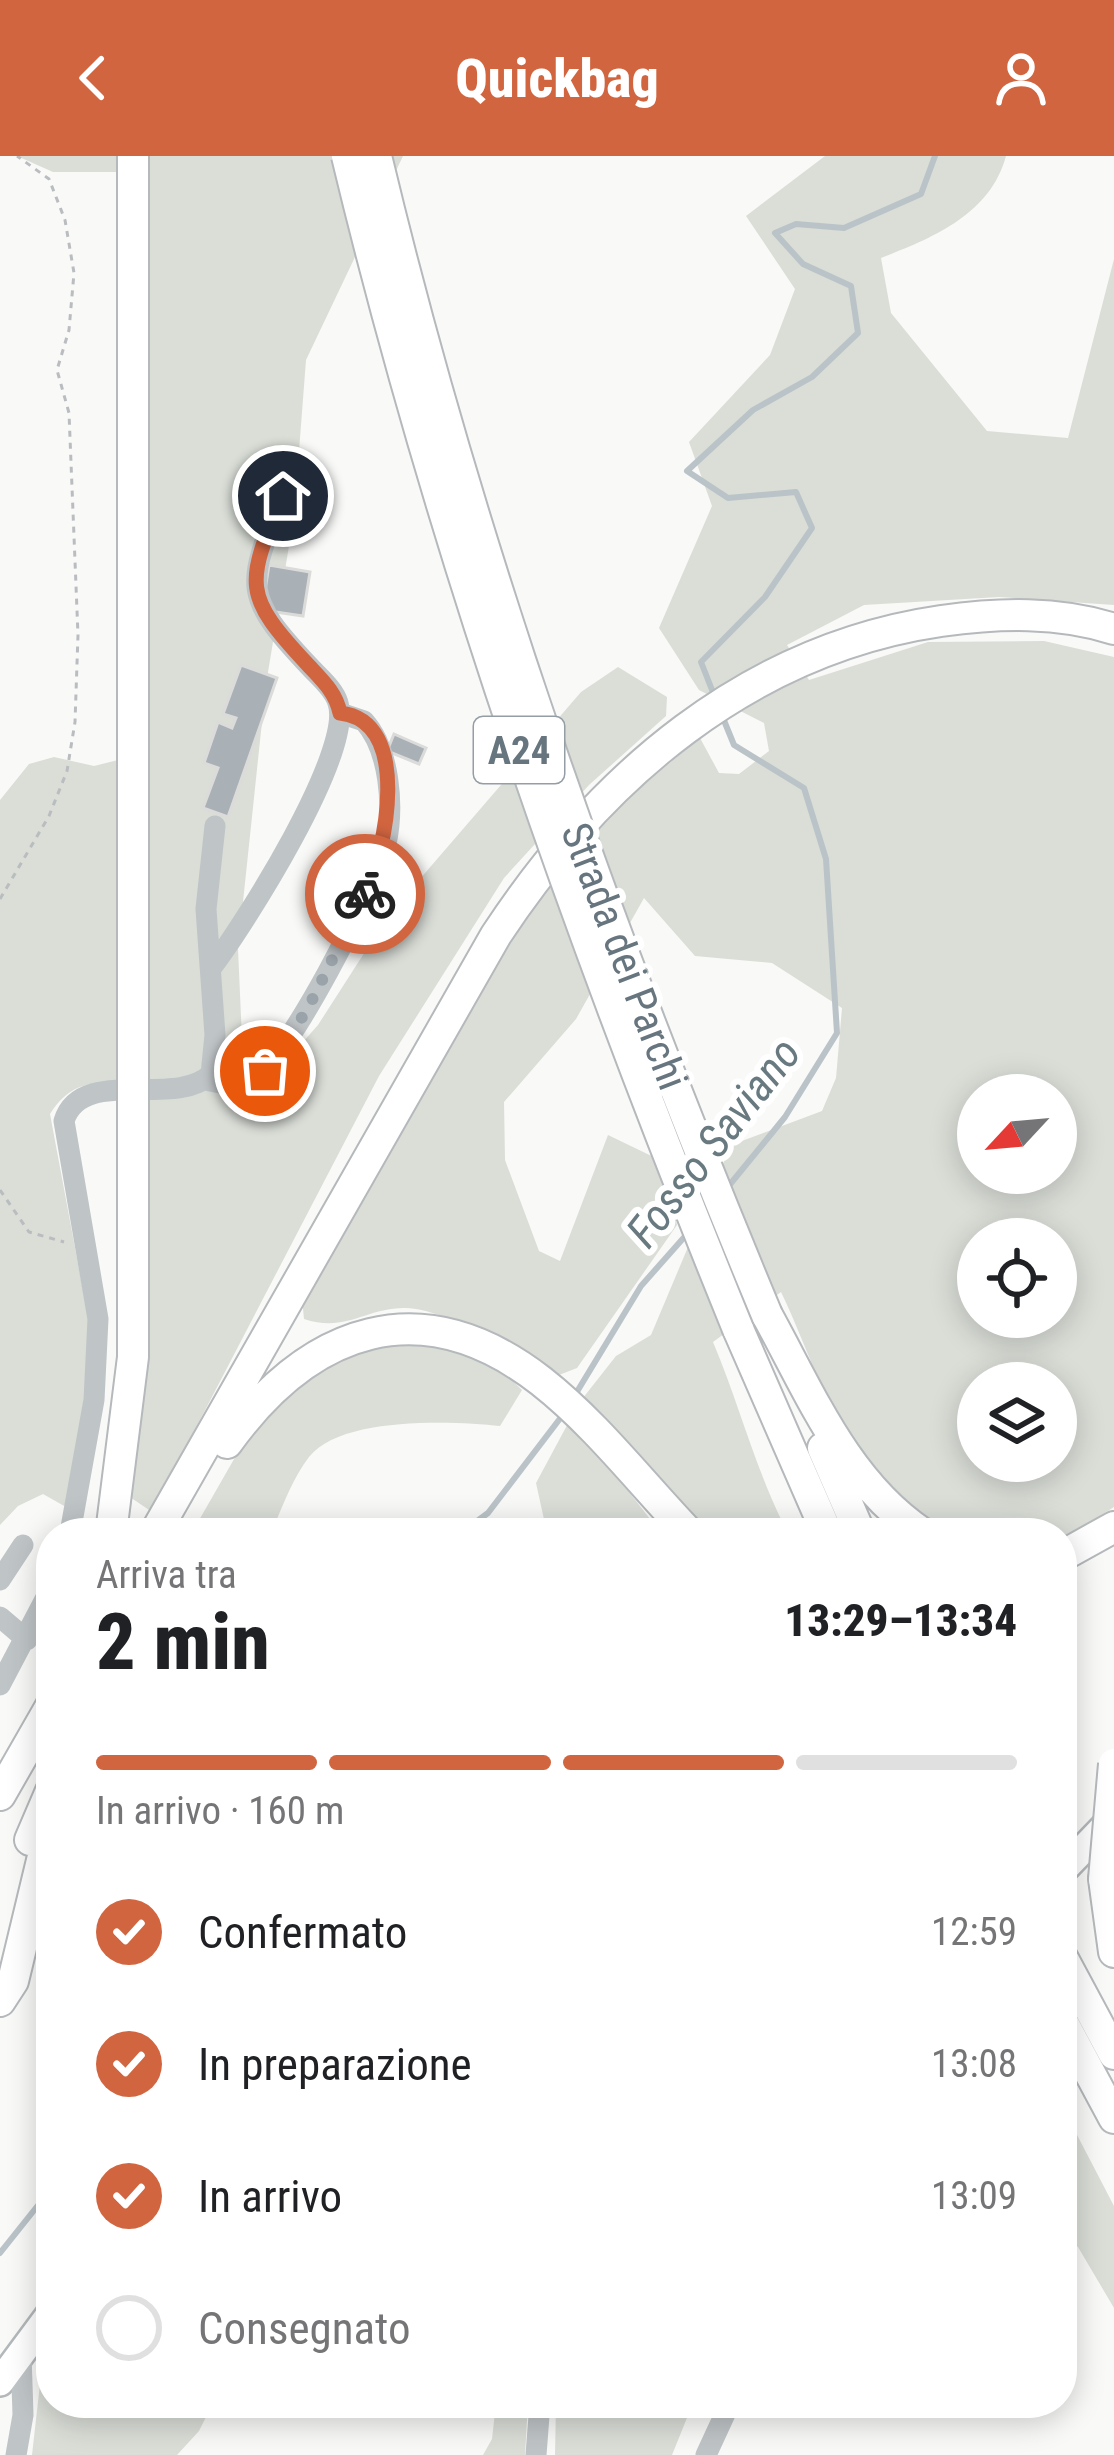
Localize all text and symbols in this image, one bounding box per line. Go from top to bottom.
icon: back [60,45,126,111]
icon: person [988,45,1054,111]
text: Quickbag [455,47,659,110]
pin [232,445,334,547]
icon: home [250,463,316,529]
road number: A24 [474,717,564,783]
street label: Strada dei Parchi [551,816,698,1096]
courier [305,834,425,954]
icon: bike [332,861,398,927]
pin [214,1020,316,1122]
water label: Fosso Saviano [615,1027,811,1257]
icon: bag [232,1038,298,1104]
north arrow [957,1074,1077,1194]
map controls [957,1074,1077,1482]
button: locate [957,1218,1077,1338]
button: layers [957,1362,1077,1482]
text: Arriva tra [96,1552,237,1598]
text: 13:29–13:34 [784,1594,1017,1647]
text: 2 min [96,1597,270,1688]
text: In arrivo · 160 m [96,1788,344,1834]
icon: check [96,1899,162,1965]
text: Confermato [198,1906,407,1959]
text: 12:59 [931,1909,1017,1955]
icon: check [96,2031,162,2097]
text: In preparazione [198,2038,472,2091]
text: 13:08 [931,2041,1017,2087]
icon: check [96,2163,162,2229]
text: In arrivo [198,2170,342,2223]
text: 13:09 [931,2173,1017,2219]
text: Consegnato [198,2302,411,2355]

